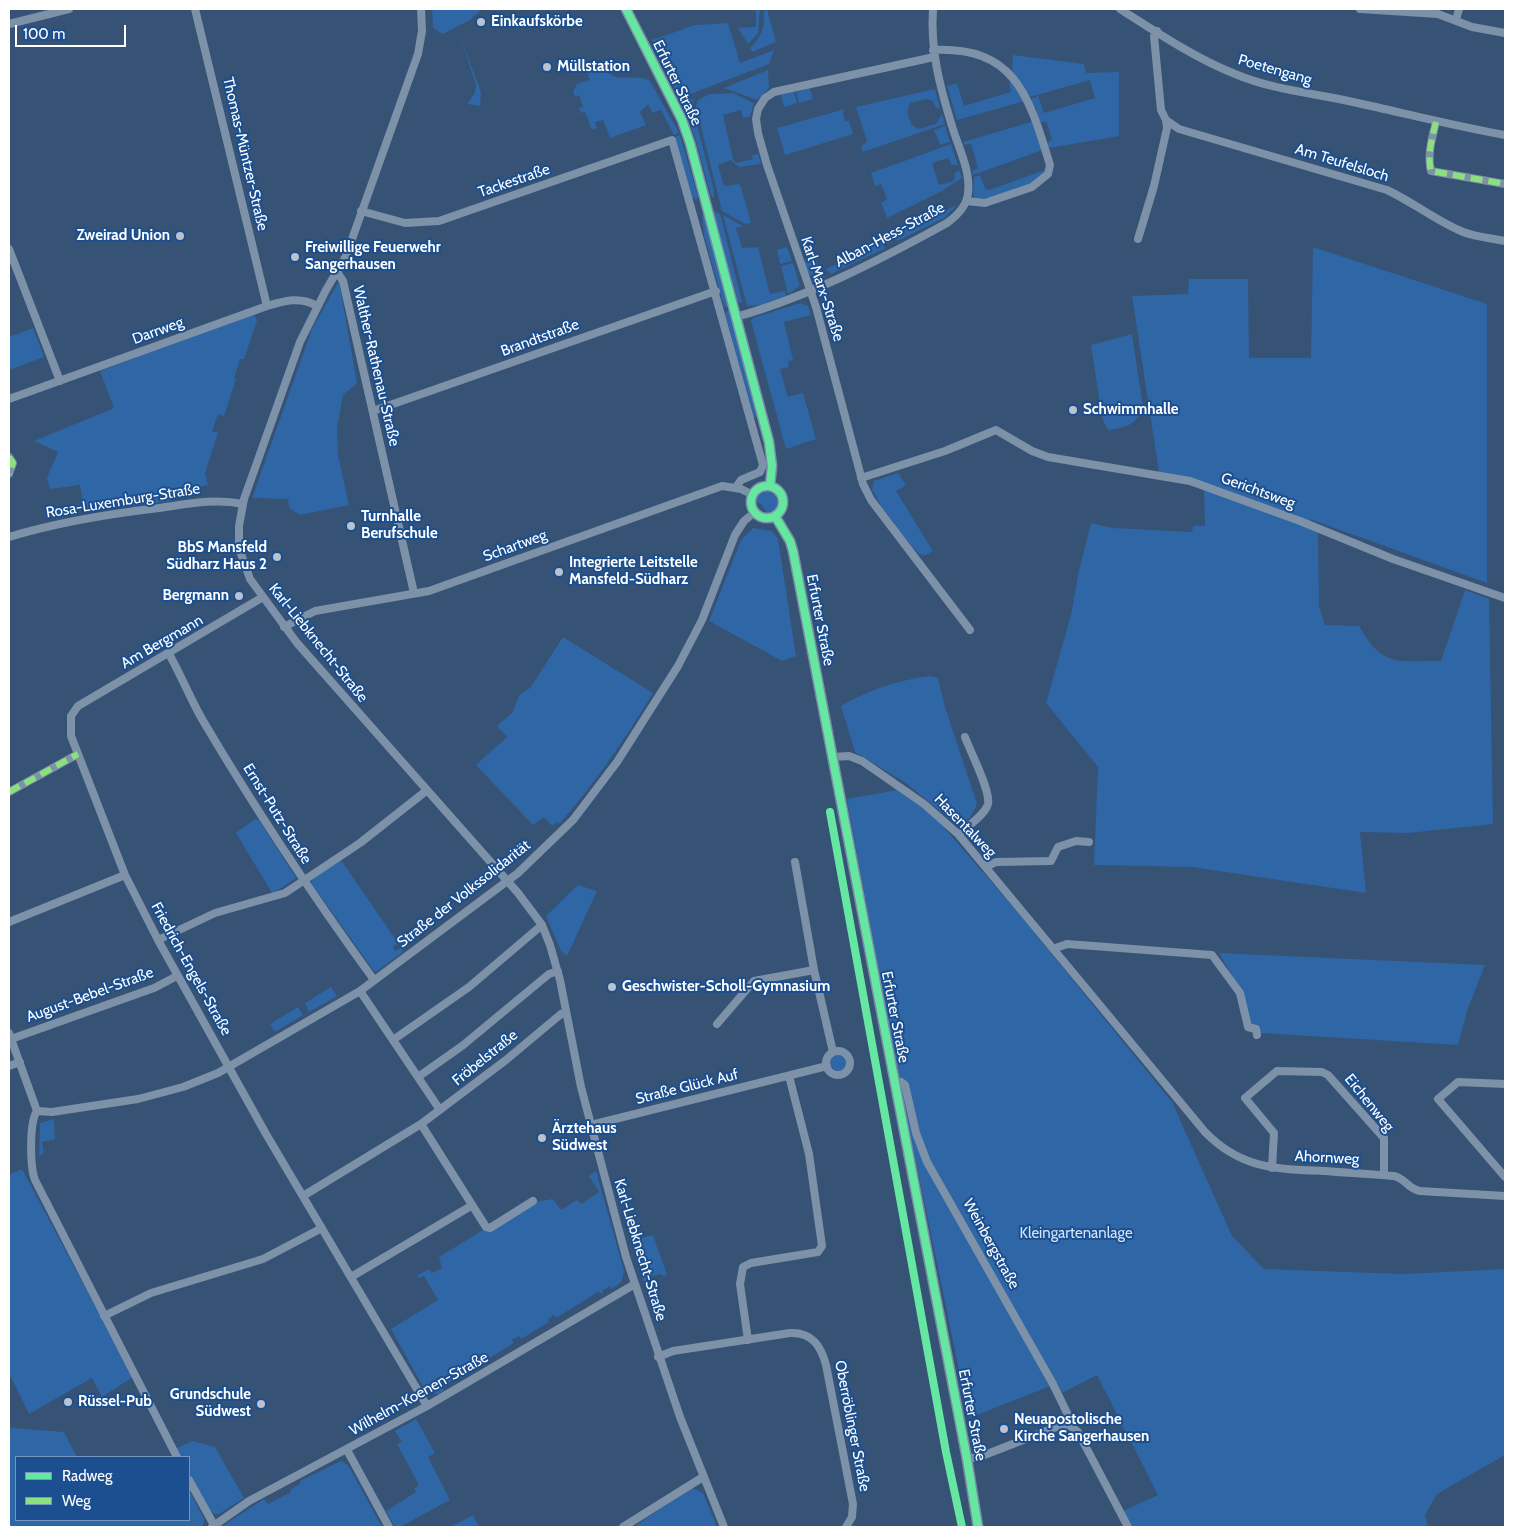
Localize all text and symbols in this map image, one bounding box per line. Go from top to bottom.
place label: Einkaufskörbe [491,13,583,31]
scale bar [18,15,129,47]
marker: Einkaufskörbe [475,16,487,28]
text: 100 m [23,25,65,43]
street label: Erfurter Straße [649,37,705,129]
street label: Poetengang [1236,51,1314,89]
place label: Müllstation [557,58,630,76]
marker: Müllstation [541,61,553,73]
street label: Thomas-Müntzer-Straße [219,75,271,233]
street label: Am Teufelsloch [1293,140,1391,186]
street label: Tackestraße [476,160,552,202]
street label: Alban-Hess-Straße [832,199,948,271]
place label: Zweirad Union [76,227,170,245]
marker: Zweirad Union [174,230,186,242]
street label: Karl-Marx-Straße [797,234,847,344]
place label: Freiwillige Feuerwehr Sangerhausen [305,239,441,274]
marker: Freiwillige Feuerwehr Sangerhausen [289,251,301,263]
street label: Walther-Rathenau-Straße [349,284,403,448]
street label: Darrweg [130,313,186,349]
street label: Brandtstraße [498,316,582,360]
place label: Schwimmhalle [1083,401,1178,419]
marker: Schwimmhalle [1067,404,1079,416]
street label: Gerichtsweg [1218,469,1298,513]
street label: Rosa-Luxemburg-Straße [45,480,201,522]
place label: Turnhalle Berufschule [361,508,438,543]
marker: Turnhalle Berufschule [345,520,357,532]
street label: Schartweg [481,526,549,566]
place label: BbS Mansfeld Südharz Haus 2 [166,539,267,574]
marker: BbS Mansfeld Südharz Haus 2 [271,551,283,563]
place label: Integrierte Leitstelle Mansfeld-Südharz [569,554,698,589]
marker: Integrierte Leitstelle Mansfeld-Südharz [553,566,565,578]
street label: Erfurter Straße [802,573,838,667]
street label: Karl-Liebknecht-Straße [265,580,371,706]
place label: Bergmann [162,587,229,605]
marker: Bergmann [233,590,245,602]
street label: Am Bergmann [118,611,206,673]
street label: Ernst-Putz-Straße [239,760,315,868]
street label: Hasentalweg [930,790,1000,862]
street label: Straße der Volkssolidarität [394,836,534,952]
street label: Friedrich-Engels-Straße [147,899,235,1039]
street label: August-Bebel-Straße [24,964,156,1026]
street label: Erfurter Straße [877,970,913,1064]
place label: Geschwister-Scholl-Gymnasium [622,978,830,996]
marker: Geschwister-Scholl-Gymnasium [606,981,618,993]
street label: Fröbelstraße [449,1026,521,1090]
street label: Straße Glück Auf [634,1066,740,1108]
street label: Eichenweg [1340,1071,1398,1135]
place label: Ärztehaus Südwest [552,1120,617,1155]
marker: Ärztehaus Südwest [536,1132,548,1144]
street label: Ahornweg [1294,1147,1360,1169]
street label: Karl-Liebknecht-Straße [610,1177,670,1323]
street label: Weinbergstraße [959,1196,1023,1292]
park label: Kleingartenanlage [1019,1225,1133,1243]
street label: Wilhelm-Koenen-Straße [346,1348,492,1440]
street label: Oberröblinger Straße [830,1359,874,1493]
street label: Erfurter Straße [954,1368,990,1462]
place label: Grundschule Südwest [170,1386,251,1421]
place label: Rüssel-Pub [78,1393,152,1411]
marker: Rüssel-Pub [62,1396,74,1408]
marker: Grundschule Südwest [255,1398,267,1410]
place label: Neuapostolische Kirche Sangerhausen [1014,1411,1149,1446]
marker: Neuapostolische Kirche Sangerhausen [998,1423,1010,1435]
legend [15,1456,190,1521]
text: Radweg [62,1467,112,1485]
text: Weg [62,1492,91,1510]

